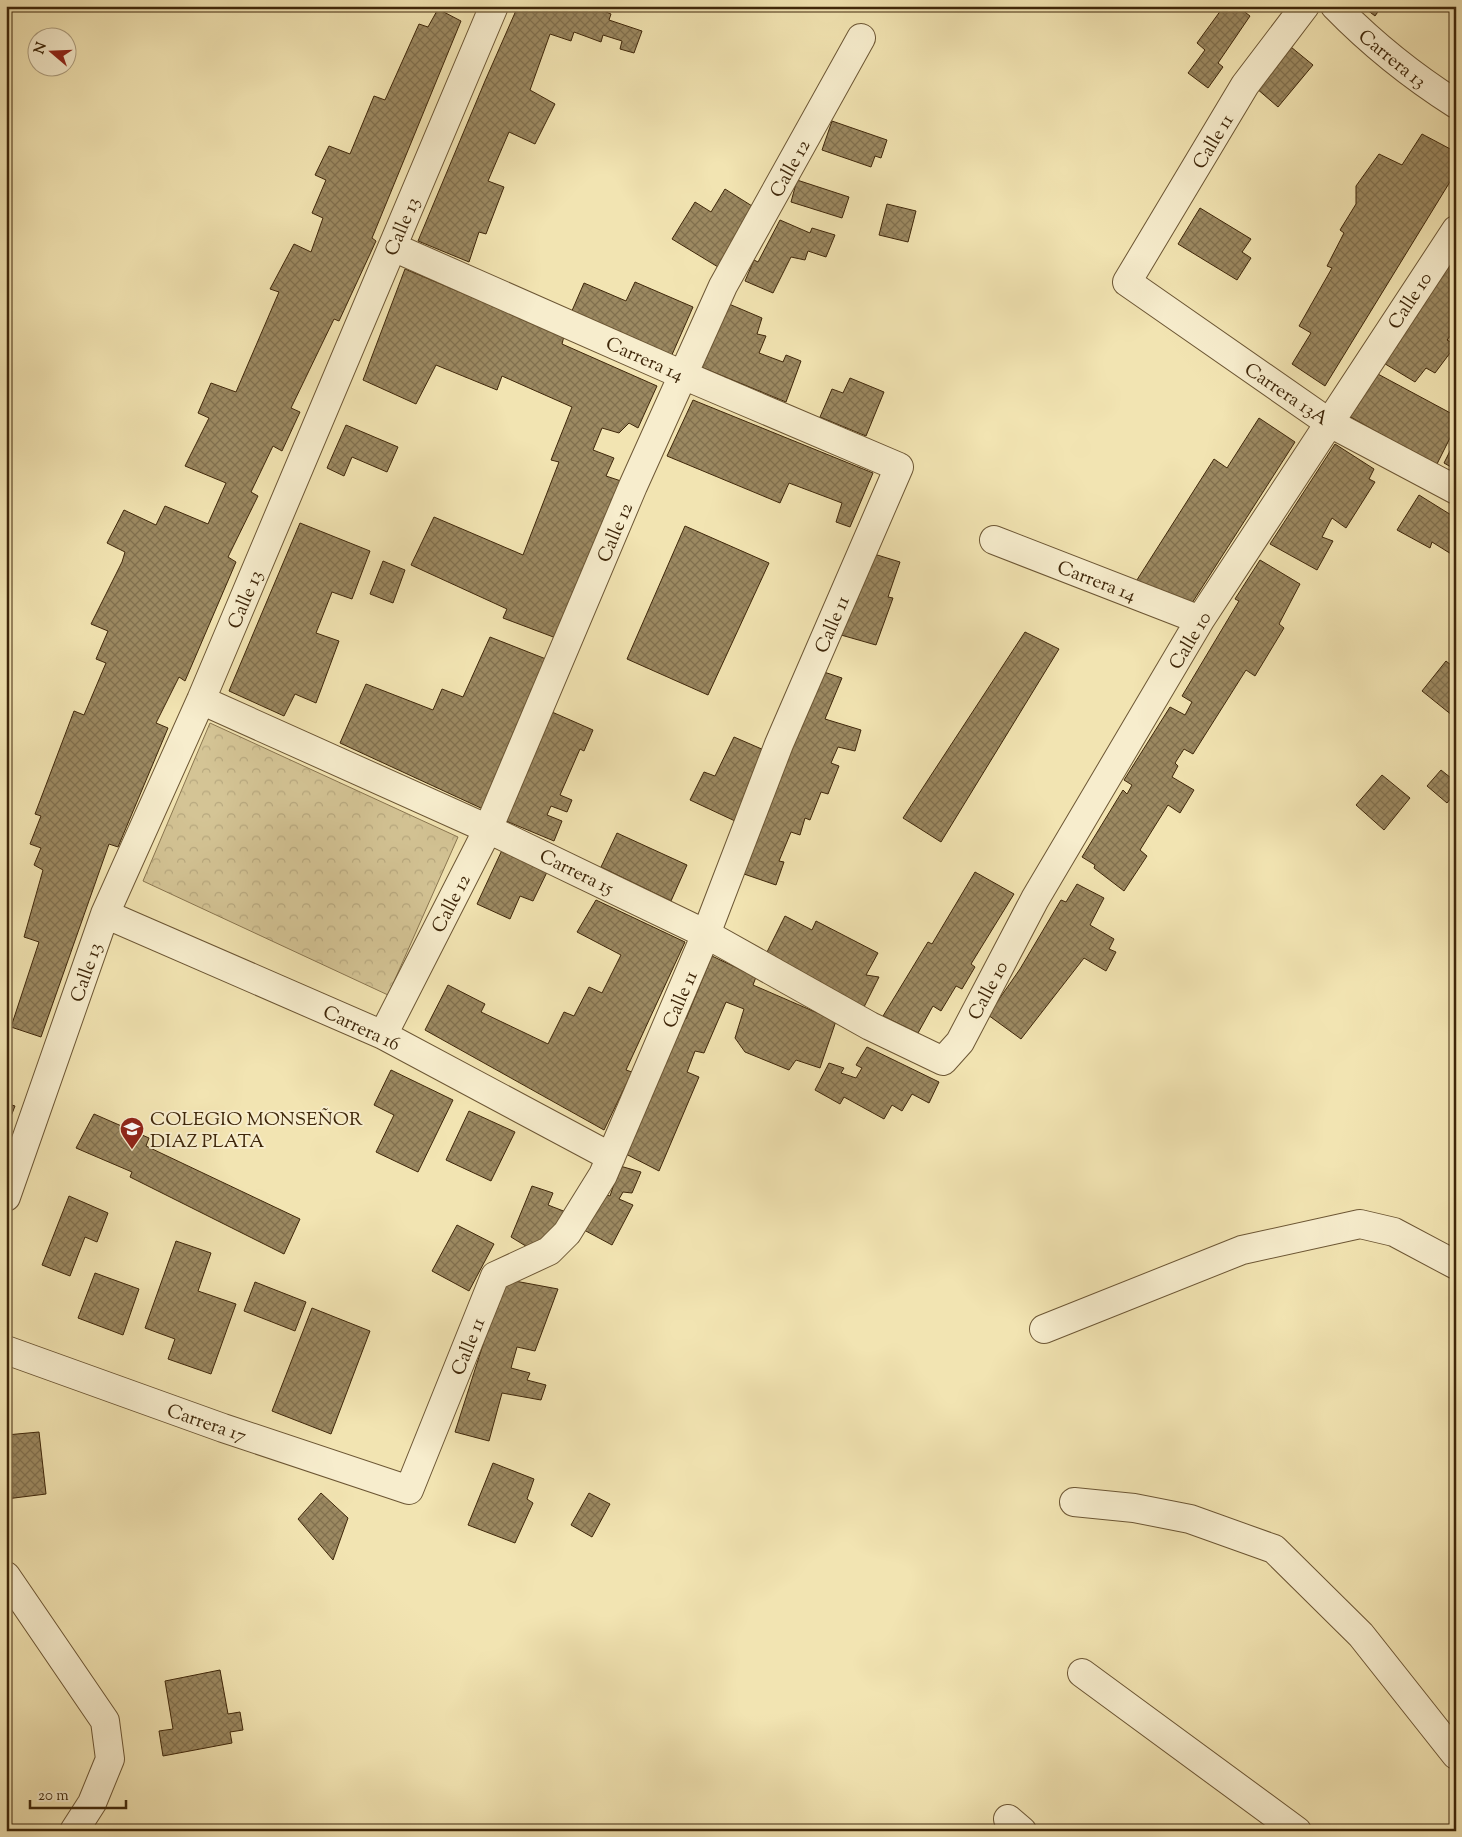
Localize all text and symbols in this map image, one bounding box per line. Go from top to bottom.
street label: Carrera 13 [1352,24,1431,96]
north arrow [28,28,78,78]
text: N [30,40,53,57]
street label: Calle 11 [1187,109,1241,175]
street label: Calle 12 [764,135,818,203]
street label: Calle 13 [379,194,428,260]
street label: Calle 10 [1382,267,1440,335]
street label: Carrera 14 [601,331,688,390]
street label: Carrera 13A [1238,357,1333,433]
street label: Calle 12 [592,499,641,567]
street label: Carrera 14 [1053,555,1140,610]
street label: Calle 13 [222,567,271,633]
street label: Calle 11 [809,592,858,658]
street label: Calle 10 [1163,607,1219,675]
street label: Carrera 15 [534,844,618,903]
street label: Calle 12 [426,870,478,938]
street label: Calle 13 [65,939,110,1006]
street label: Calle 10 [962,957,1016,1026]
street label: Calle 11 [657,967,706,1033]
street label: Carrera 16 [318,1000,404,1059]
place label: COLEGIO MONSEÑOR DIAZ PLATA [150,1107,363,1156]
school or university icon: COLEGIO MONSEÑOR DIAZ PLATA [119,1116,145,1150]
street label: Calle 11 [446,1314,493,1380]
street label: Carrera 17 [163,1398,250,1451]
scale bar [30,1777,126,1809]
text: 20 m [38,1786,69,1807]

